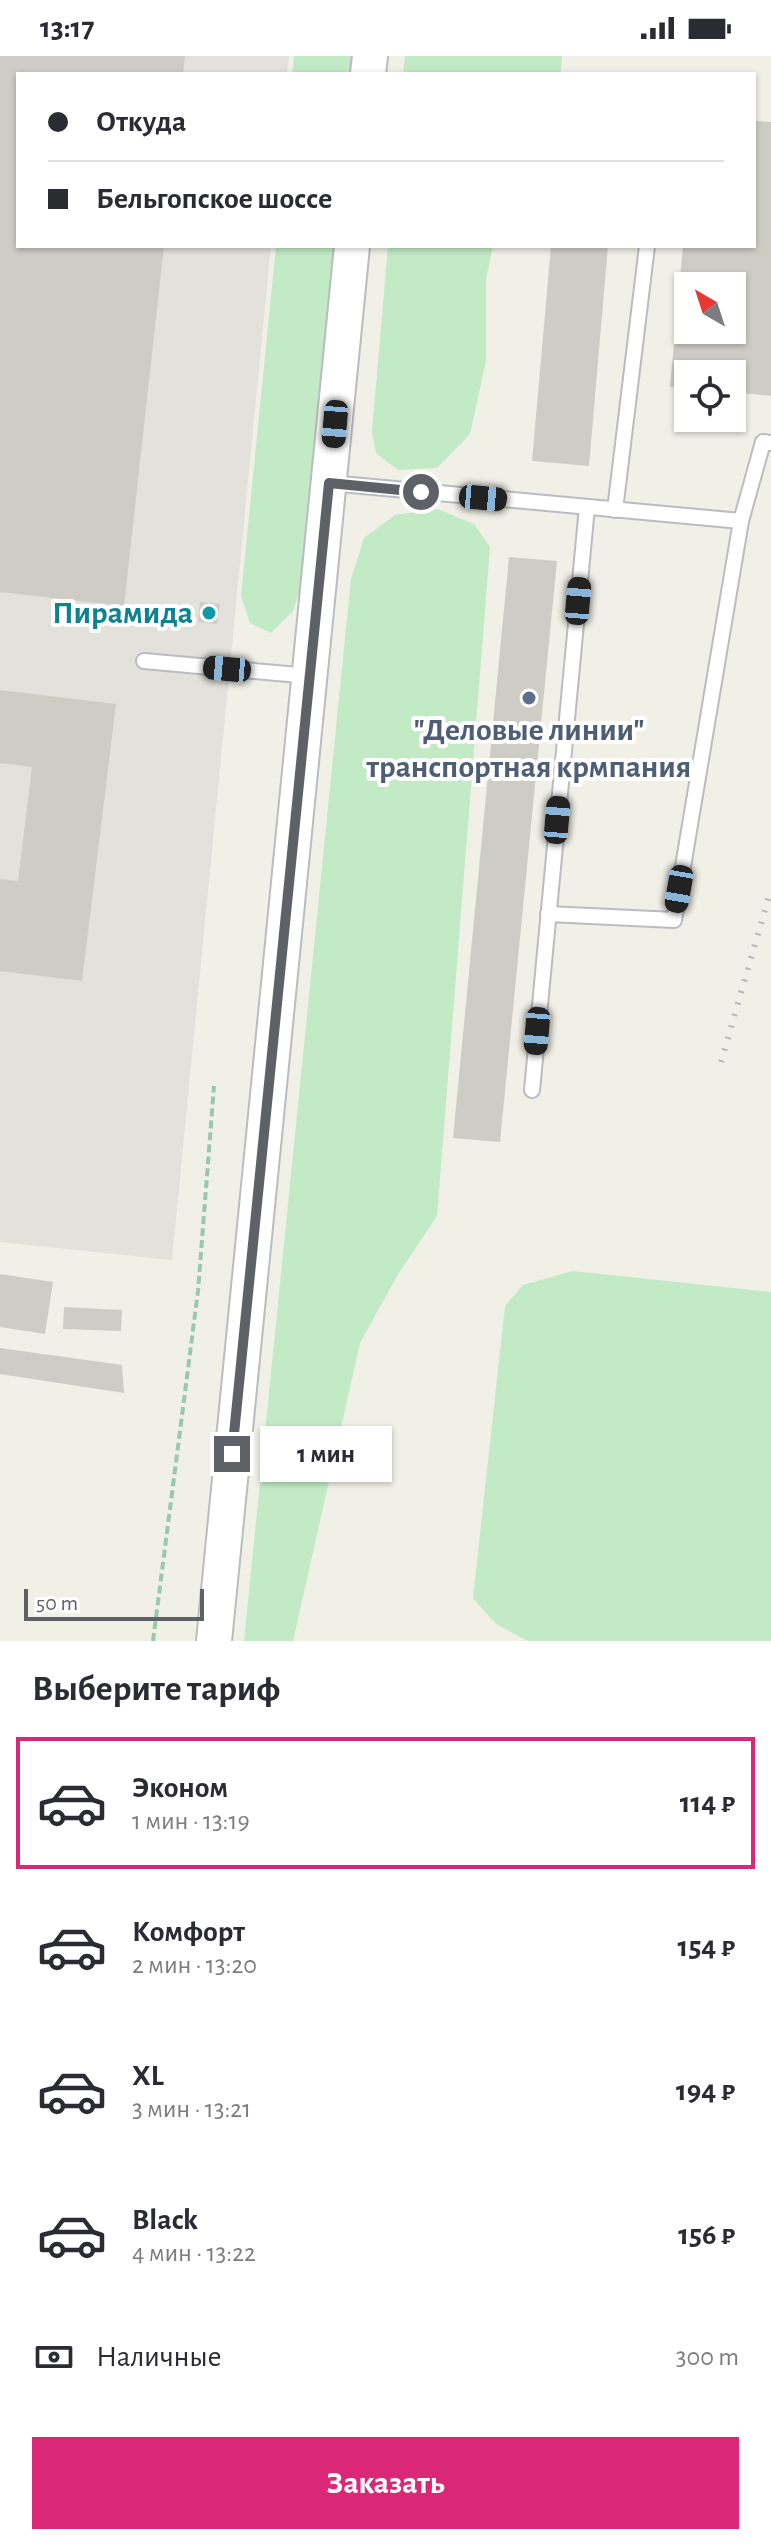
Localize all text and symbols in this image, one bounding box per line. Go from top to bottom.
text: 13:17 [40,13,94,43]
text: Откуда [96,107,186,137]
text: Бельгопское шоссе [96,184,333,214]
north arrow [674,272,746,344]
map controls [674,272,746,432]
button: locate [674,360,746,432]
car [321,399,349,449]
route start [403,474,439,510]
car [458,484,508,512]
car [564,576,592,626]
place label: Пирамида [52,597,193,629]
marker: Пирамида [200,604,218,622]
car [202,655,252,683]
marker: "Деловые линии" транспортная крмпания [520,689,538,707]
place label: "Деловые линии" транспортная крмпания [366,714,691,783]
car [543,795,571,845]
car [663,863,695,915]
car [523,1006,551,1056]
callout: 1 мин [260,1426,392,1482]
route end [214,1436,250,1472]
text: 1 мин [297,1441,355,1467]
scale bar [24,1585,204,1621]
text: 50 m [36,1592,78,1614]
text: Выберите тариф [32,1671,280,1707]
icon: car [36,1767,108,1839]
text: Эконом [132,1773,228,1803]
text: 114 ₽ [680,1788,735,1818]
text: 1 мин · 13:19 [132,1808,250,1834]
icon: car [36,1911,108,1983]
text: Комфорт [132,1917,245,1947]
text: 154 ₽ [678,1932,735,1962]
text: 2 мин · 13:20 [132,1952,257,1978]
icon: car [36,2055,108,2127]
text: XL [132,2061,164,2091]
text: 194 ₽ [676,2076,735,2106]
text: 3 мин · 13:21 [132,2096,251,2122]
icon: car [36,2199,108,2271]
text: Black [132,2205,198,2235]
text: 156 ₽ [678,2220,735,2250]
text: 4 мин · 13:22 [132,2240,256,2266]
icon: cash [32,2335,76,2379]
text: Наличные [96,2342,222,2372]
text: 300 m [676,2344,739,2370]
button: Заказать [32,2437,739,2529]

